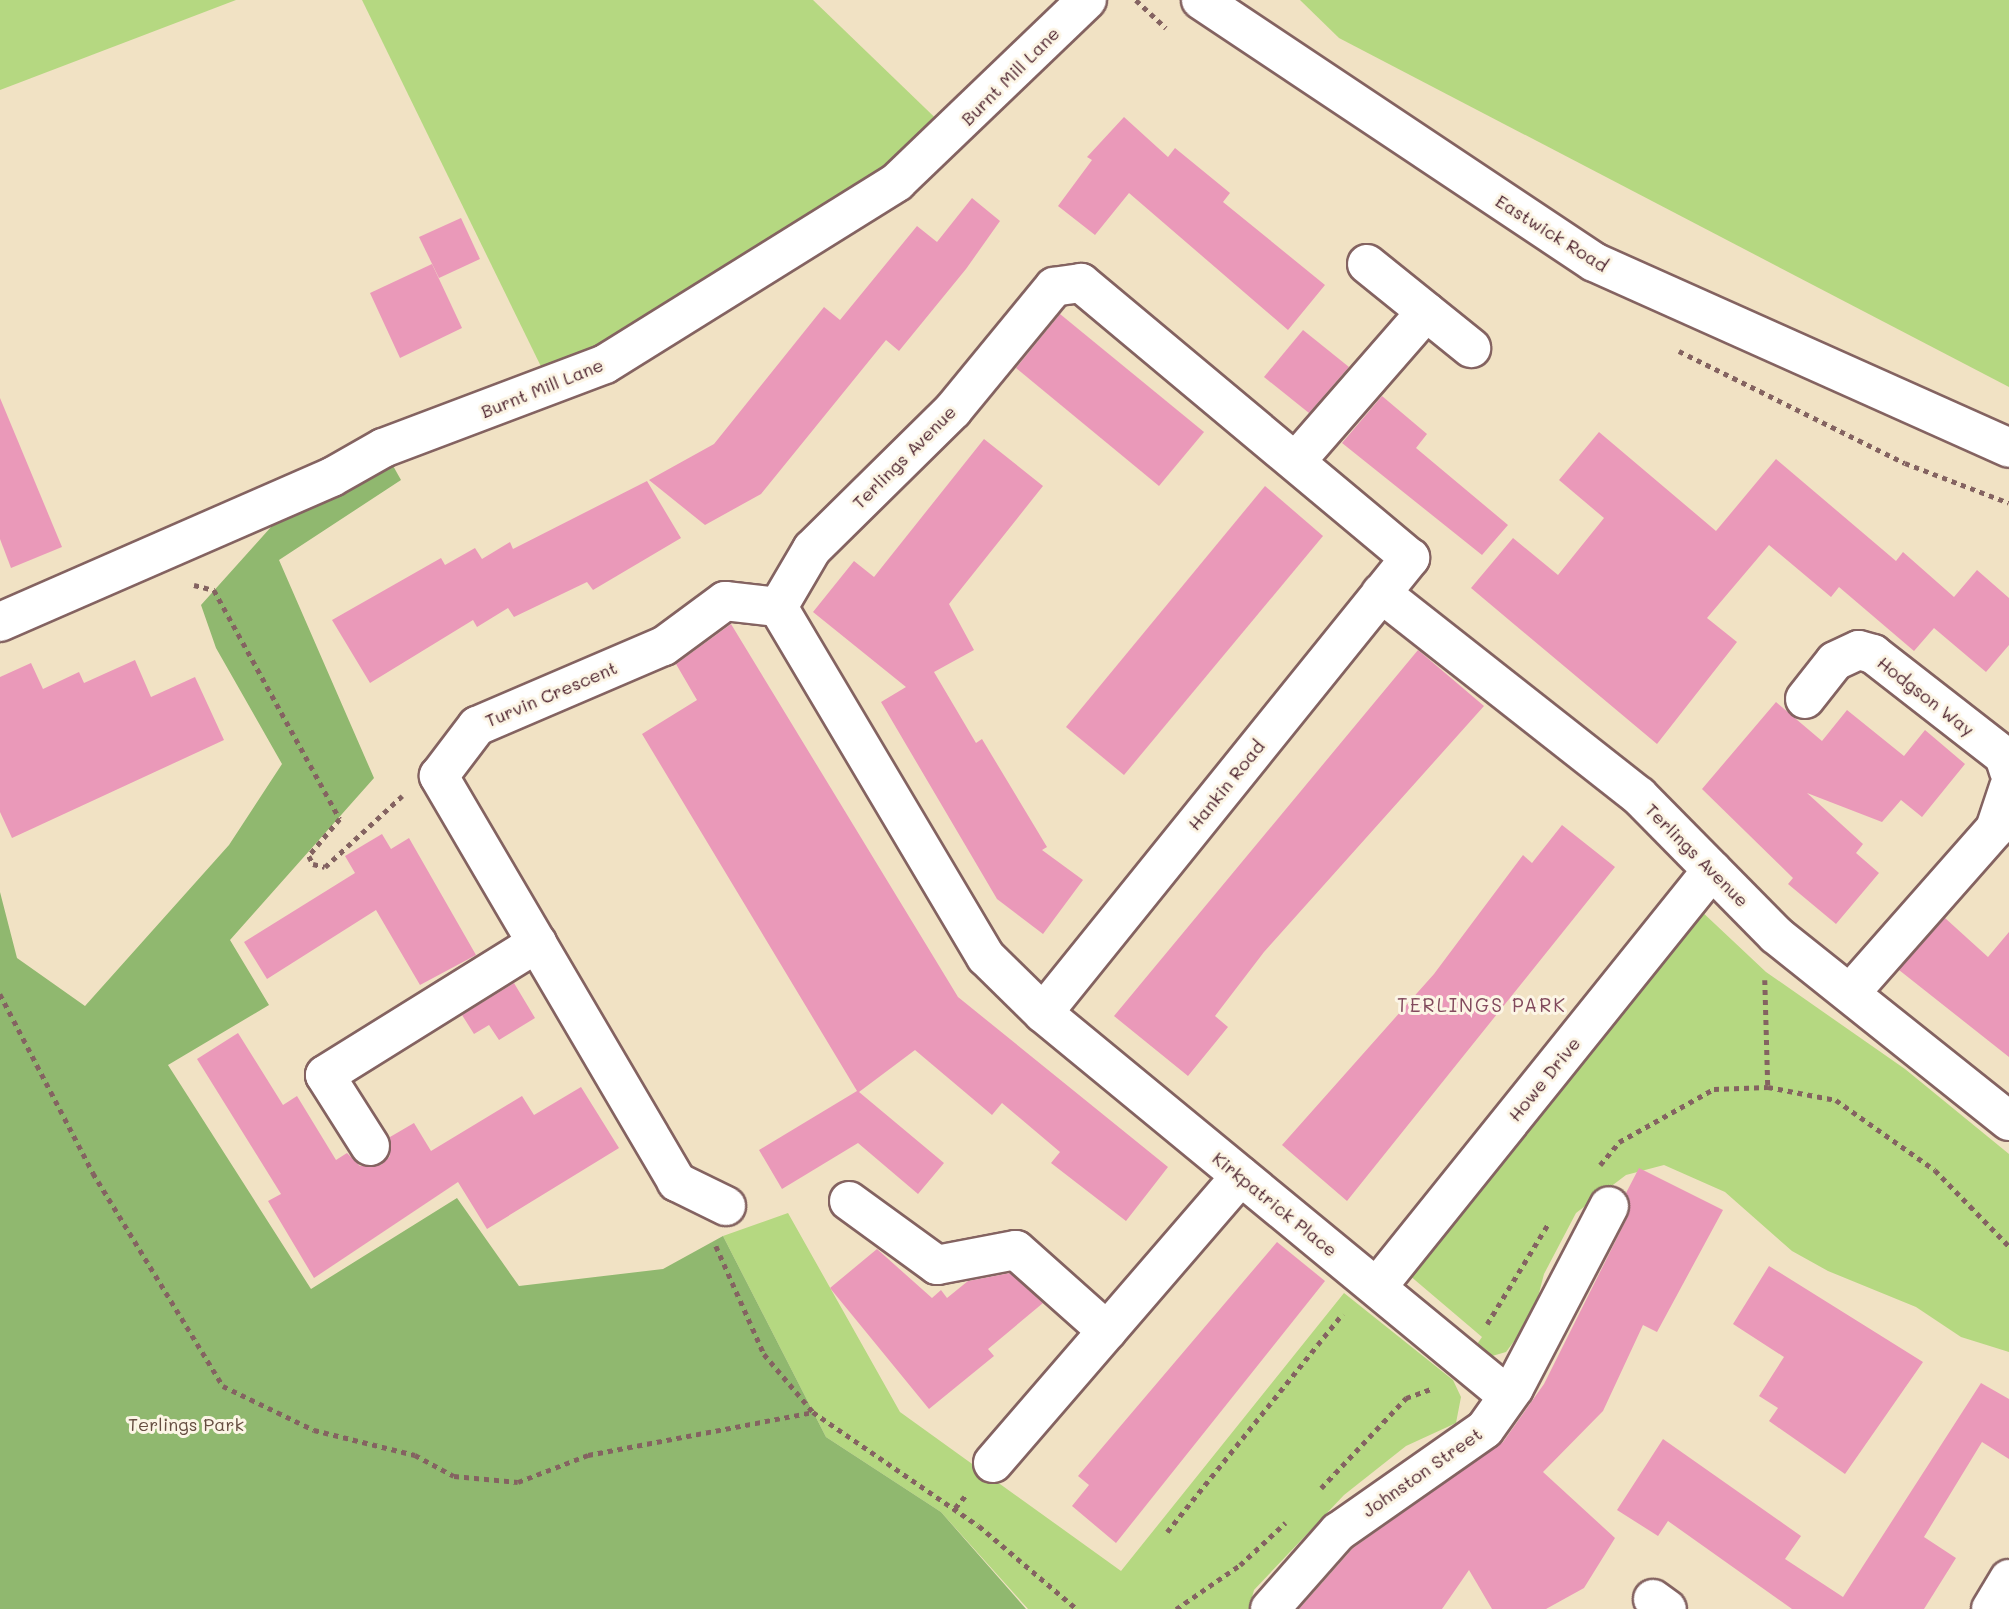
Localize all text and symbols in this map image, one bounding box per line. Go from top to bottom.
street label: Burnt Mill Lane [956,22,1064,130]
street label: Eastwick Road [1492,190,1612,276]
street label: Burnt Mill Lane [478,354,606,422]
street label: Terlings Avenue [848,401,960,513]
street label: Hodgson Way [1873,651,1979,741]
street label: Turvin Crescent [482,656,620,732]
street label: Hankin Road [1183,736,1269,834]
street label: Terlings Avenue [1641,799,1753,911]
district label: TERLINGS PARK [1399,994,1565,1016]
street label: Howe Drive [1504,1033,1584,1125]
street label: Kirkpatrick Place [1208,1147,1342,1261]
park label: Terlings Park [128,1413,244,1435]
street label: Johnston Street [1358,1423,1486,1521]

